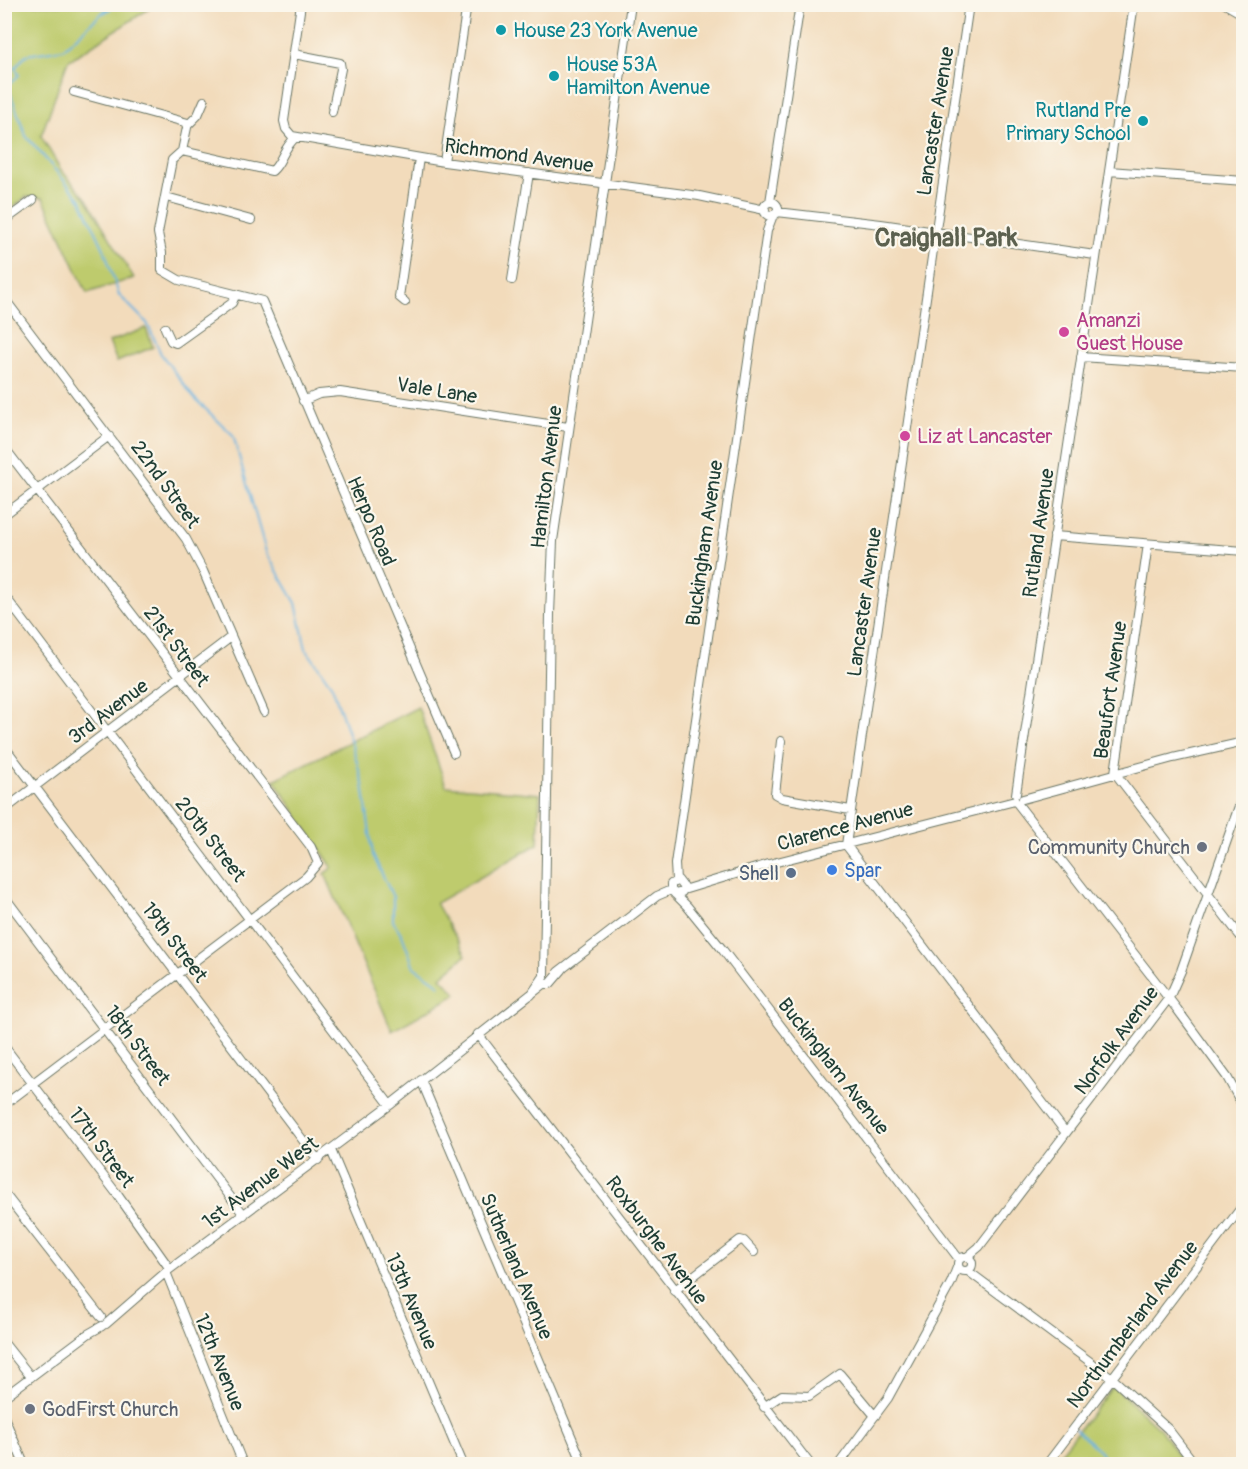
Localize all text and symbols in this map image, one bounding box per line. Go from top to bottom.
place label: House 23 York Avenue [513,18,698,43]
marker: House 23 York Avenue [494,23,508,37]
street label: Lancaster Avenue [911,45,960,197]
place label: House 53A Hamilton Avenue [566,52,710,100]
marker: House 53A Hamilton Avenue [547,69,561,83]
place label: Rutland Pre Primary School [1006,98,1131,146]
marker: Rutland Pre Primary School [1136,114,1150,128]
street label: Richmond Avenue [443,133,595,178]
district label: Craighall Park [874,222,1019,254]
place label: Amanzi Guest House [1076,308,1183,356]
marker: Amanzi Guest House [1057,325,1071,339]
street label: Vale Lane [395,372,479,409]
street label: Hamilton Avenue [525,404,568,550]
place label: Liz at Lancaster [917,424,1052,449]
marker: Liz at Lancaster [898,429,912,443]
street label: 22nd Street [125,436,206,534]
street label: Buckingham Avenue [680,458,729,628]
street label: Rutland Avenue [1017,467,1060,599]
street label: Herpo Road [342,473,402,570]
street label: Lancaster Avenue [842,526,887,678]
street label: 21st Street [138,601,216,692]
street label: Beaufort Avenue [1088,619,1133,761]
street label: 3rd Avenue [63,673,153,750]
street label: 20th Street [170,792,252,887]
street label: Clarence Avenue [774,796,916,857]
place label: Community Church [1028,835,1190,860]
marker: Community Church [1195,840,1209,854]
place label: Spar [844,858,882,883]
place label: Shell [739,861,779,886]
marker: Spar [825,863,839,877]
marker: Shell [784,866,798,880]
street label: 19th Street [136,897,213,988]
street label: Norfolk Avenue [1069,981,1164,1099]
street label: Buckingham Avenue [772,993,895,1140]
street label: 18th Street [99,1000,176,1091]
street label: 17th Street [63,1102,141,1193]
street label: 1st Avenue West [197,1130,324,1234]
street label: Roxburghe Avenue [600,1171,713,1310]
street label: Sutherland Avenue [474,1189,559,1343]
street label: Northumberland Avenue [1061,1235,1204,1413]
street label: 13th Avenue [380,1249,443,1353]
street label: 12th Avenue [189,1310,250,1414]
place label: GodFirst Church [42,1397,178,1422]
marker: GodFirst Church [23,1402,37,1416]

